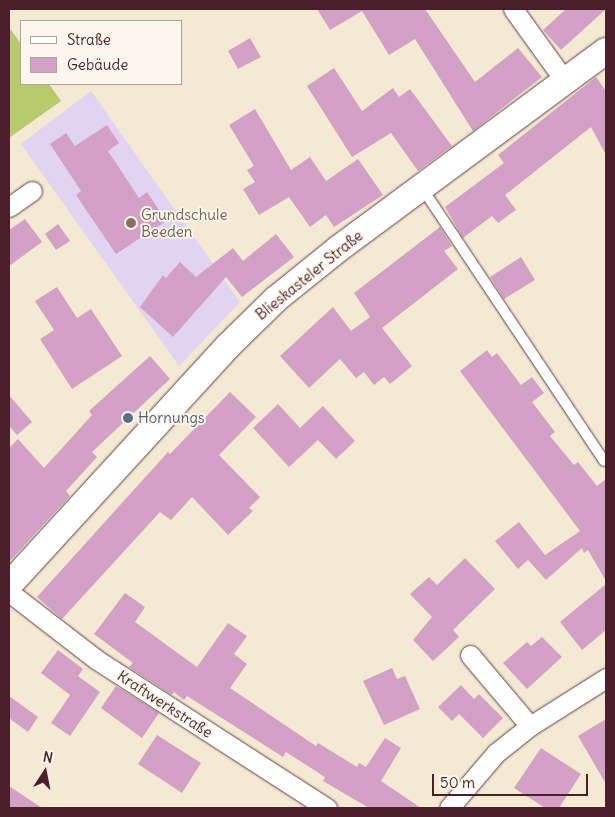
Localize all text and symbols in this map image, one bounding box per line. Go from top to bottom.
legend [20,20,182,85]
text: Straße [67,30,111,49]
text: Gebäude [67,55,128,74]
place label: Grundschule Beeden [141,205,227,240]
marker: Grundschule Beeden [125,217,137,229]
street label: Blieskasteler Straße [252,226,366,324]
place label: Hornungs [138,409,205,427]
marker: Hornungs [122,412,134,424]
street label: Kraftwerkstraße [114,666,216,742]
north arrow [20,747,70,797]
text: N [41,748,54,767]
scale bar [435,764,591,796]
text: 50 m [440,773,475,792]

